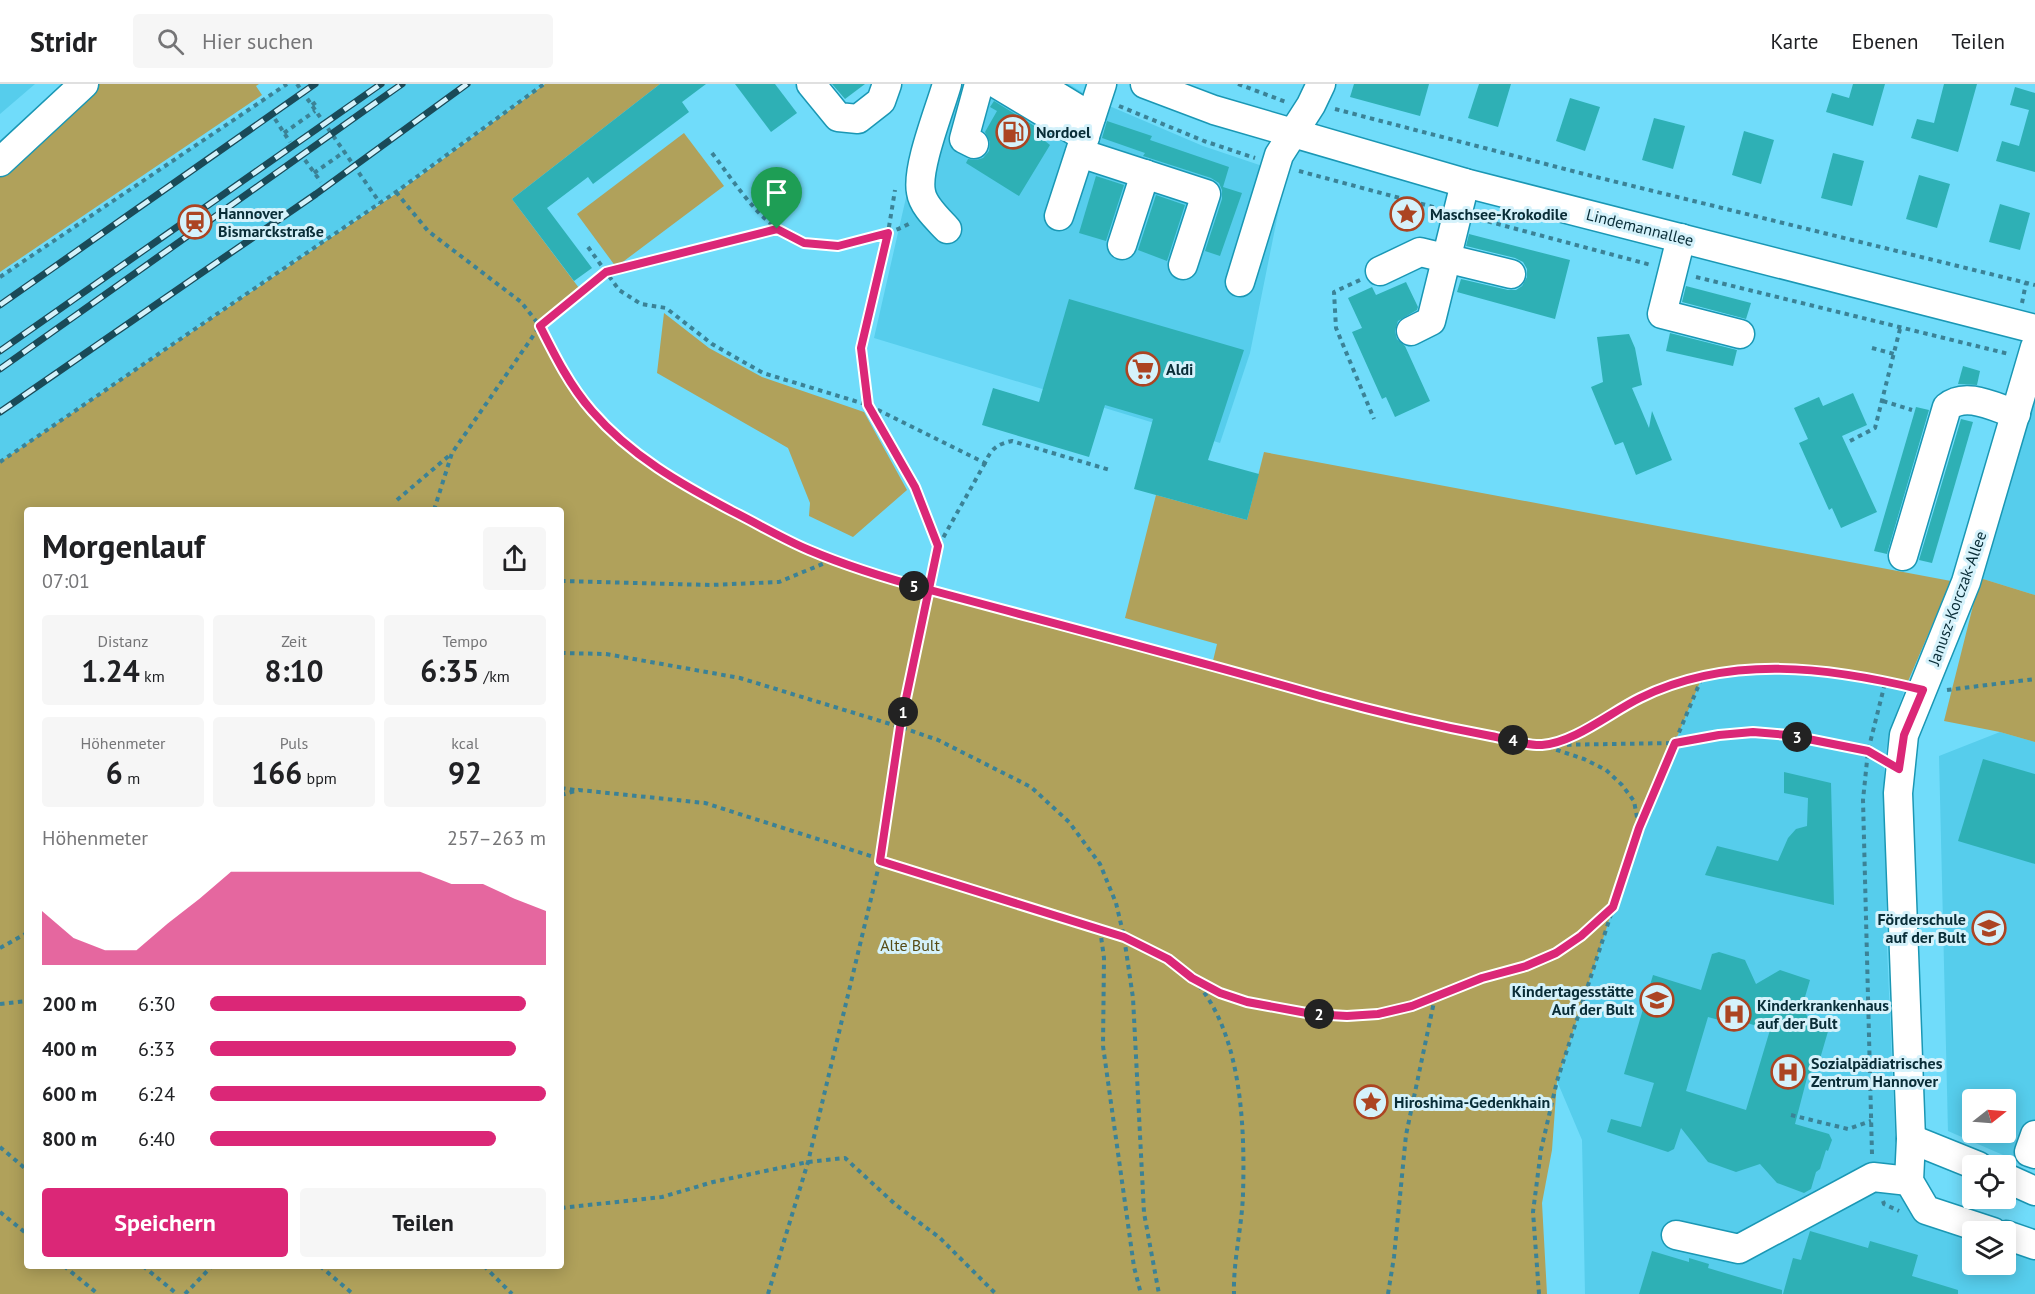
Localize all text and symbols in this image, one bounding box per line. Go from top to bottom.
search box [133,14,553,68]
text: Stridr [30,23,97,60]
icon: search [154,25,187,58]
text: Hier suchen [202,27,313,55]
text: Karte [1771,28,1819,55]
text: Ebenen [1852,28,1918,55]
text: Teilen [1951,28,2005,55]
fuel station icon: Nordoel [995,114,1031,150]
place label: Nordoel [1036,122,1091,142]
pin [751,167,802,229]
icon: arrive [760,176,793,209]
place icon: Maschsee-Krokodile [1389,196,1425,232]
place label: Hannover Bismarckstraße [218,203,324,241]
station icon: Hannover Bismarckstraße [177,204,213,240]
place label: Maschsee-Krokodile [1430,204,1568,224]
street label: Lindemannallee [1584,204,1696,250]
supermarket icon: Aldi [1125,351,1161,387]
place label: Aldi [1166,359,1193,379]
text: Morgenlauf [42,524,205,567]
button: share [483,527,546,590]
street label: Janusz-Korczak-Allee [1923,528,1991,669]
text: 07:01 [42,568,90,594]
pin: 5 [899,571,929,601]
text: 5 [909,576,919,596]
text: Distanz [98,631,148,651]
text: Zeit [281,631,307,651]
text: Tempo [442,631,488,651]
text: 1.24 [81,651,140,690]
text: 8:10 [264,651,324,690]
text: 6:35 [420,651,479,690]
text: km [140,666,165,686]
text: /km [479,666,510,686]
pin: 1 [888,697,918,727]
text: 1 [898,702,908,722]
pin: 3 [1782,722,1812,752]
pin: 4 [1498,725,1528,755]
text: 3 [1792,727,1802,747]
text: 4 [1508,730,1518,750]
text: Höhenmeter [81,733,165,753]
text: Puls [280,733,308,753]
text: kcal [451,733,479,753]
text: 6 [106,753,123,792]
text: 166 [251,753,302,792]
text: 92 [448,753,482,792]
text: m [123,768,140,788]
text: bpm [302,768,337,788]
text: Höhenmeter [42,825,148,851]
text: 257–263 m [447,825,546,851]
place label: Förderschule auf der Bult [1877,909,1966,947]
school or university icon: Förderschule auf der Bult [1971,910,2007,946]
park label: Alte Bult [880,935,940,955]
place label: Kindertagesstätte Auf der Bult [1512,981,1634,1019]
school or university icon: Kindertagesstätte Auf der Bult [1639,982,1675,1018]
text: 200 m [42,991,97,1017]
text: 6:30 [138,991,175,1017]
place label: Kinderkrankenhaus auf der Bult [1757,995,1889,1033]
hospital icon: Kinderkrankenhaus auf der Bult [1716,996,1752,1032]
pin: 2 [1304,999,1334,1029]
text: 2 [1314,1004,1324,1024]
text: 400 m [42,1036,97,1062]
text: 6:33 [138,1036,175,1062]
place label: Sozialpädiatrisches Zentrum Hannover [1811,1053,1943,1091]
hospital icon: Sozialpädiatrisches Zentrum Hannover [1770,1054,1806,1090]
text: 600 m [42,1081,97,1107]
text: 6:24 [138,1081,175,1107]
place icon: Hiroshima-Gedenkhain [1353,1084,1389,1120]
north arrow [1962,1089,2016,1143]
map controls [1962,1089,2016,1275]
place label: Hiroshima-Gedenkhain [1394,1092,1550,1112]
text: 800 m [42,1126,97,1152]
text: 6:40 [138,1126,175,1152]
button: locate [1962,1155,2016,1209]
button: Speichern [42,1188,288,1257]
button: Teilen [300,1188,546,1257]
button: layers [1962,1221,2016,1275]

